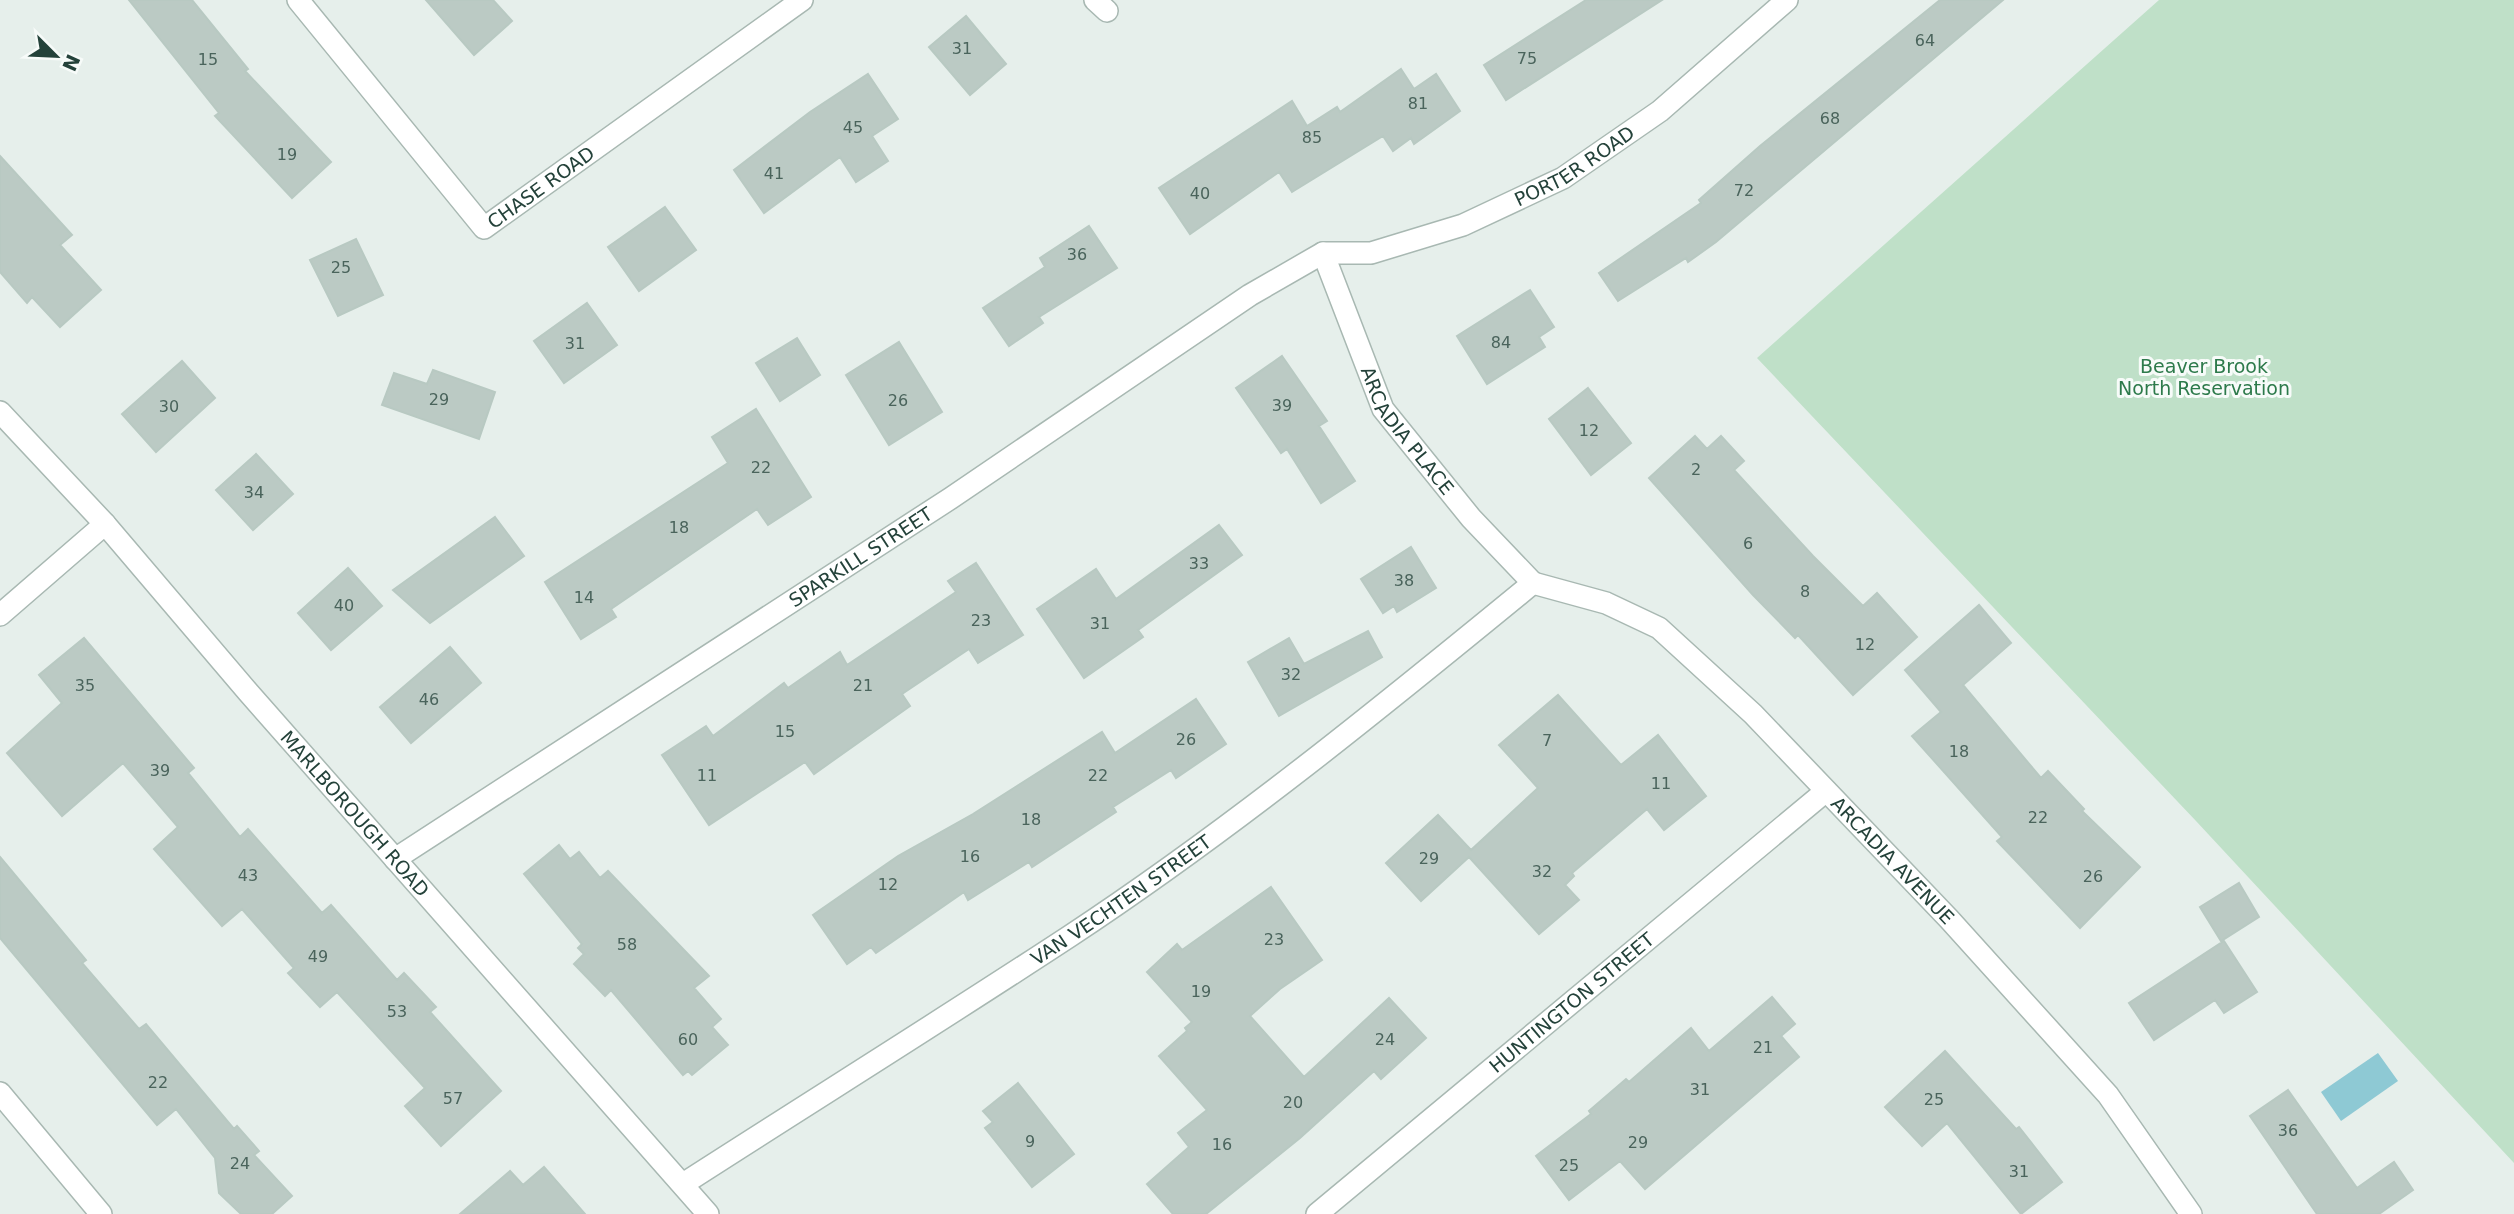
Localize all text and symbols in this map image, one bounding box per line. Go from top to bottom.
north arrow [21,21,91,91]
house number: 64 [1915,31,1935,50]
house number: 31 [952,39,972,58]
house number: 75 [1517,49,1537,68]
house number: 15 [198,50,218,69]
text: N [58,51,85,75]
house number: 81 [1408,94,1428,113]
house number: 68 [1820,109,1840,128]
house number: 45 [843,118,863,137]
street label: PORTER ROAD [1511,121,1638,210]
house number: 85 [1302,128,1322,147]
street label: CHASE ROAD [483,142,598,233]
house number: 19 [277,145,297,164]
house number: 41 [764,164,784,183]
house number: 72 [1734,181,1754,200]
house number: 40 [1190,184,1210,203]
house number: 36 [1067,245,1087,264]
house number: 25 [331,258,351,277]
house number: 84 [1491,333,1511,352]
house number: 31 [565,334,585,353]
park label: Beaver Brook North Reservation [2118,355,2290,399]
street label: ARCADIA PLACE [1357,363,1458,499]
house number: 29 [429,390,449,409]
house number: 26 [888,391,908,410]
house number: 39 [1272,396,1292,415]
house number: 30 [159,397,179,416]
house number: 12 [1579,421,1599,440]
house number: 22 [751,458,771,477]
house number: 2 [1691,460,1701,479]
house number: 34 [244,483,264,502]
street label: SPARKILL STREET [785,502,937,611]
house number: 18 [669,518,689,537]
house number: 6 [1743,534,1753,553]
house number: 33 [1189,554,1209,573]
house number: 38 [1394,571,1414,590]
house number: 8 [1800,582,1810,601]
house number: 14 [574,588,594,607]
house number: 40 [334,596,354,615]
house number: 23 [971,611,991,630]
house number: 31 [1090,614,1110,633]
house number: 12 [1855,635,1875,654]
house number: 32 [1281,665,1301,684]
house number: 35 [75,676,95,695]
house number: 21 [853,676,873,695]
house number: 46 [419,690,439,709]
house number: 15 [775,722,795,741]
street label: MARLBOROUGH ROAD [276,726,434,901]
house number: 26 [1176,730,1196,749]
house number: 7 [1542,731,1552,750]
house number: 18 [1949,742,1969,761]
house number: 39 [150,761,170,780]
house number: 11 [697,766,717,785]
house number: 22 [1088,766,1108,785]
house number: 11 [1651,774,1671,793]
street label: ARCADIA AVENUE [1827,792,1959,928]
house number: 22 [2028,808,2048,827]
house number: 18 [1021,810,1041,829]
street label: VAN VECHTEN STREET [1027,830,1216,970]
house number: 16 [960,847,980,866]
house number: 29 [1419,849,1439,868]
house number: 32 [1532,862,1552,881]
house number: 43 [238,866,258,885]
house number: 26 [2083,867,2103,886]
house number: 12 [878,875,898,894]
street label: HUNTINGTON STREET [1485,927,1659,1077]
house number: 23 [1264,930,1284,949]
house number: 58 [617,935,637,954]
house number: 49 [308,947,328,966]
house number: 19 [1191,982,1211,1001]
house number: 53 [387,1002,407,1021]
house number: 60 [678,1030,698,1049]
house number: 24 [1375,1030,1395,1049]
house number: 21 [1753,1038,1773,1057]
house number: 22 [148,1073,168,1092]
house number: 31 [1690,1080,1710,1099]
house number: 57 [443,1089,463,1108]
house number: 25 [1924,1090,1944,1109]
house number: 20 [1283,1093,1303,1112]
house number: 36 [2278,1121,2298,1140]
house number: 9 [1025,1132,1035,1151]
house number: 29 [1628,1133,1648,1152]
house number: 16 [1212,1135,1232,1154]
house number: 24 [230,1154,250,1173]
house number: 25 [1559,1156,1579,1175]
house number: 31 [2009,1162,2029,1181]

